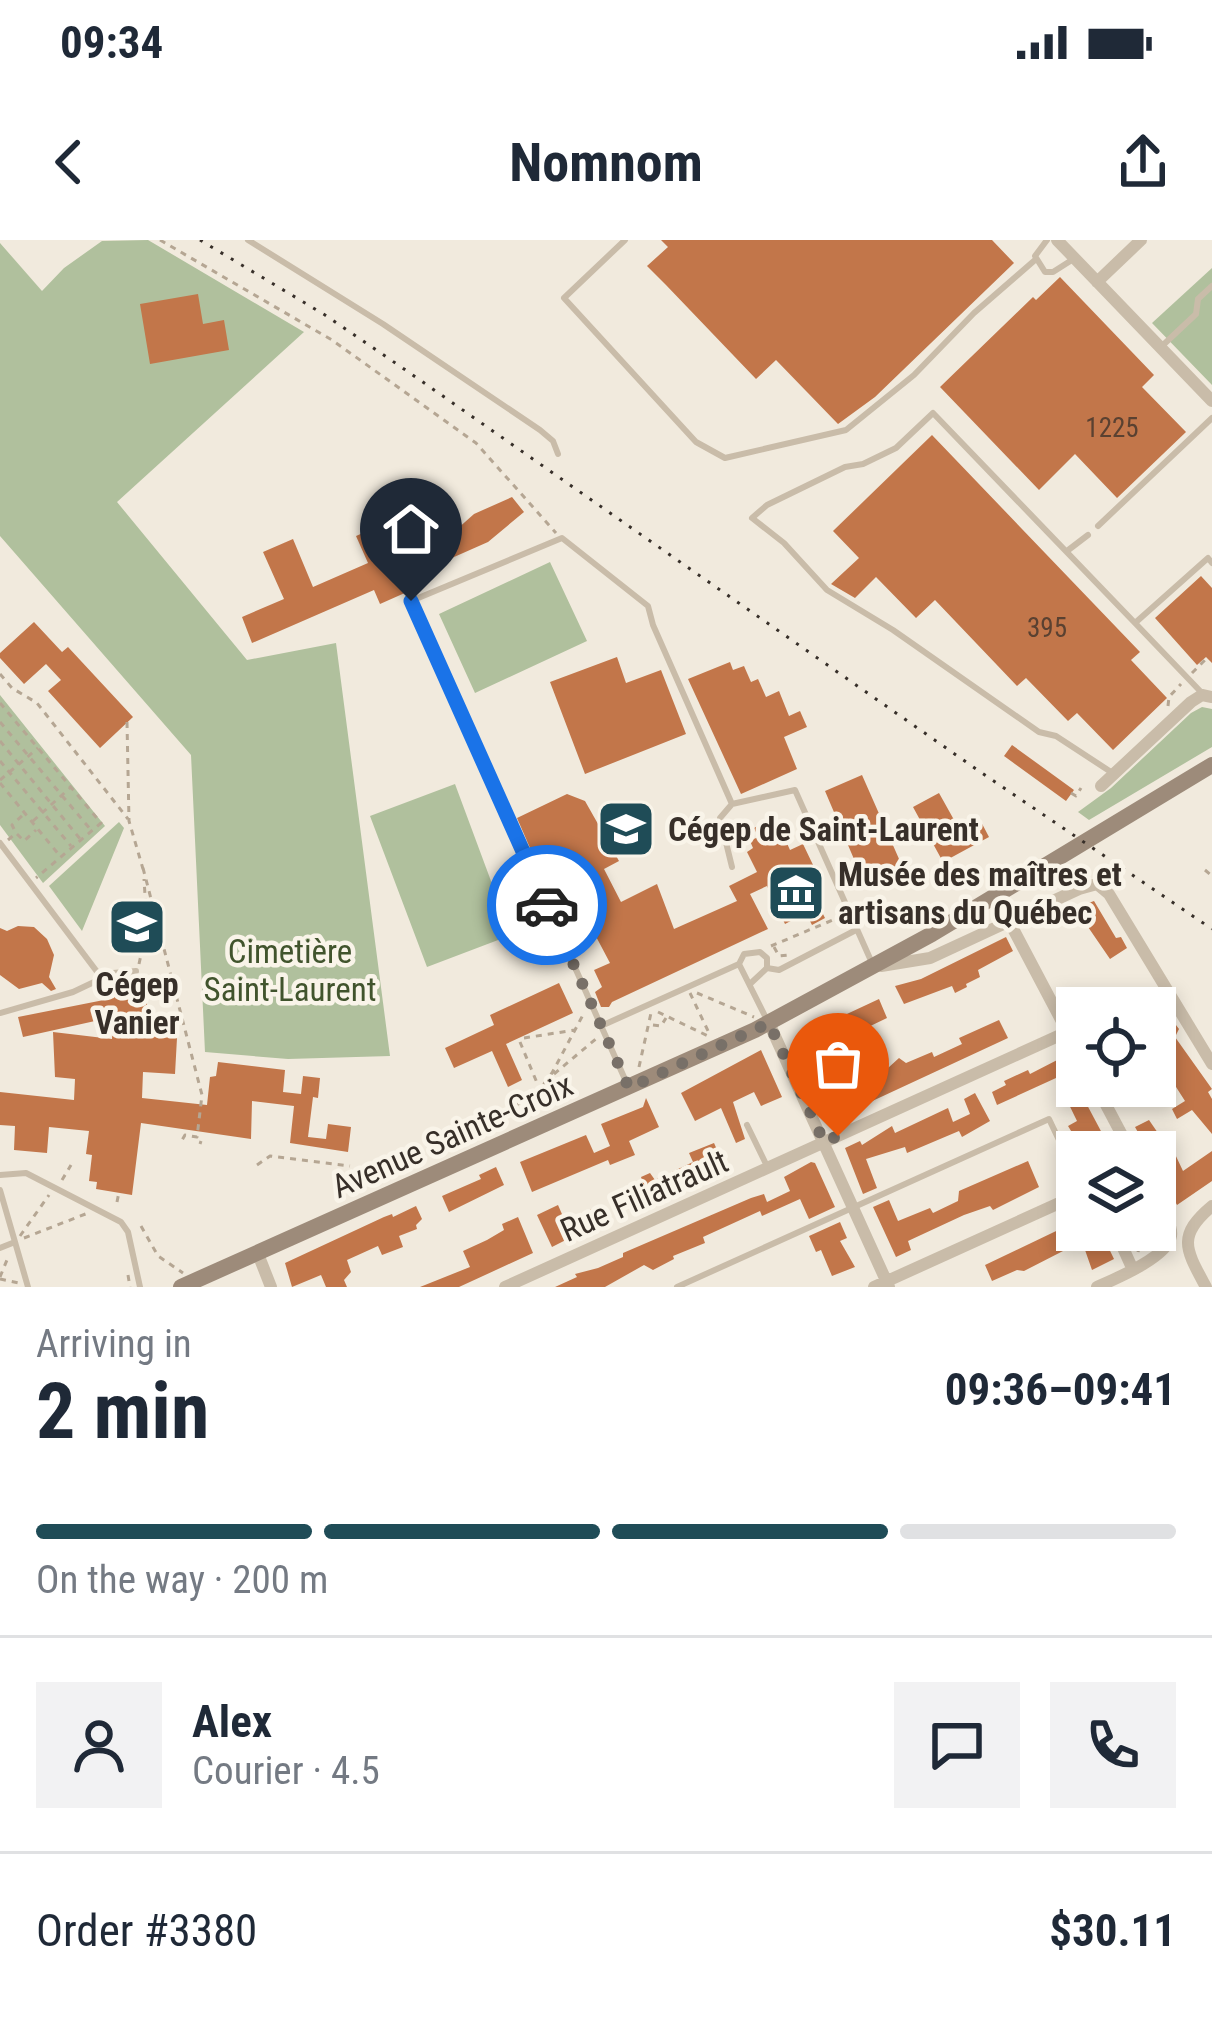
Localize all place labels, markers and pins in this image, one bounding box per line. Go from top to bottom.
pin [360,478,462,601]
school or university icon: Cégep de Saint-Laurent [595,798,657,860]
place label: Cégep de Saint-Laurent [668,810,979,849]
place label: Musée des maîtres et artisans du Québec [838,855,1122,932]
museum icon: Musée des maîtres et artisans du Québec [765,862,827,924]
school or university icon: Cégep Vanier [106,896,168,958]
place label: Cégep Vanier [94,965,180,1042]
pin [787,1013,889,1136]

